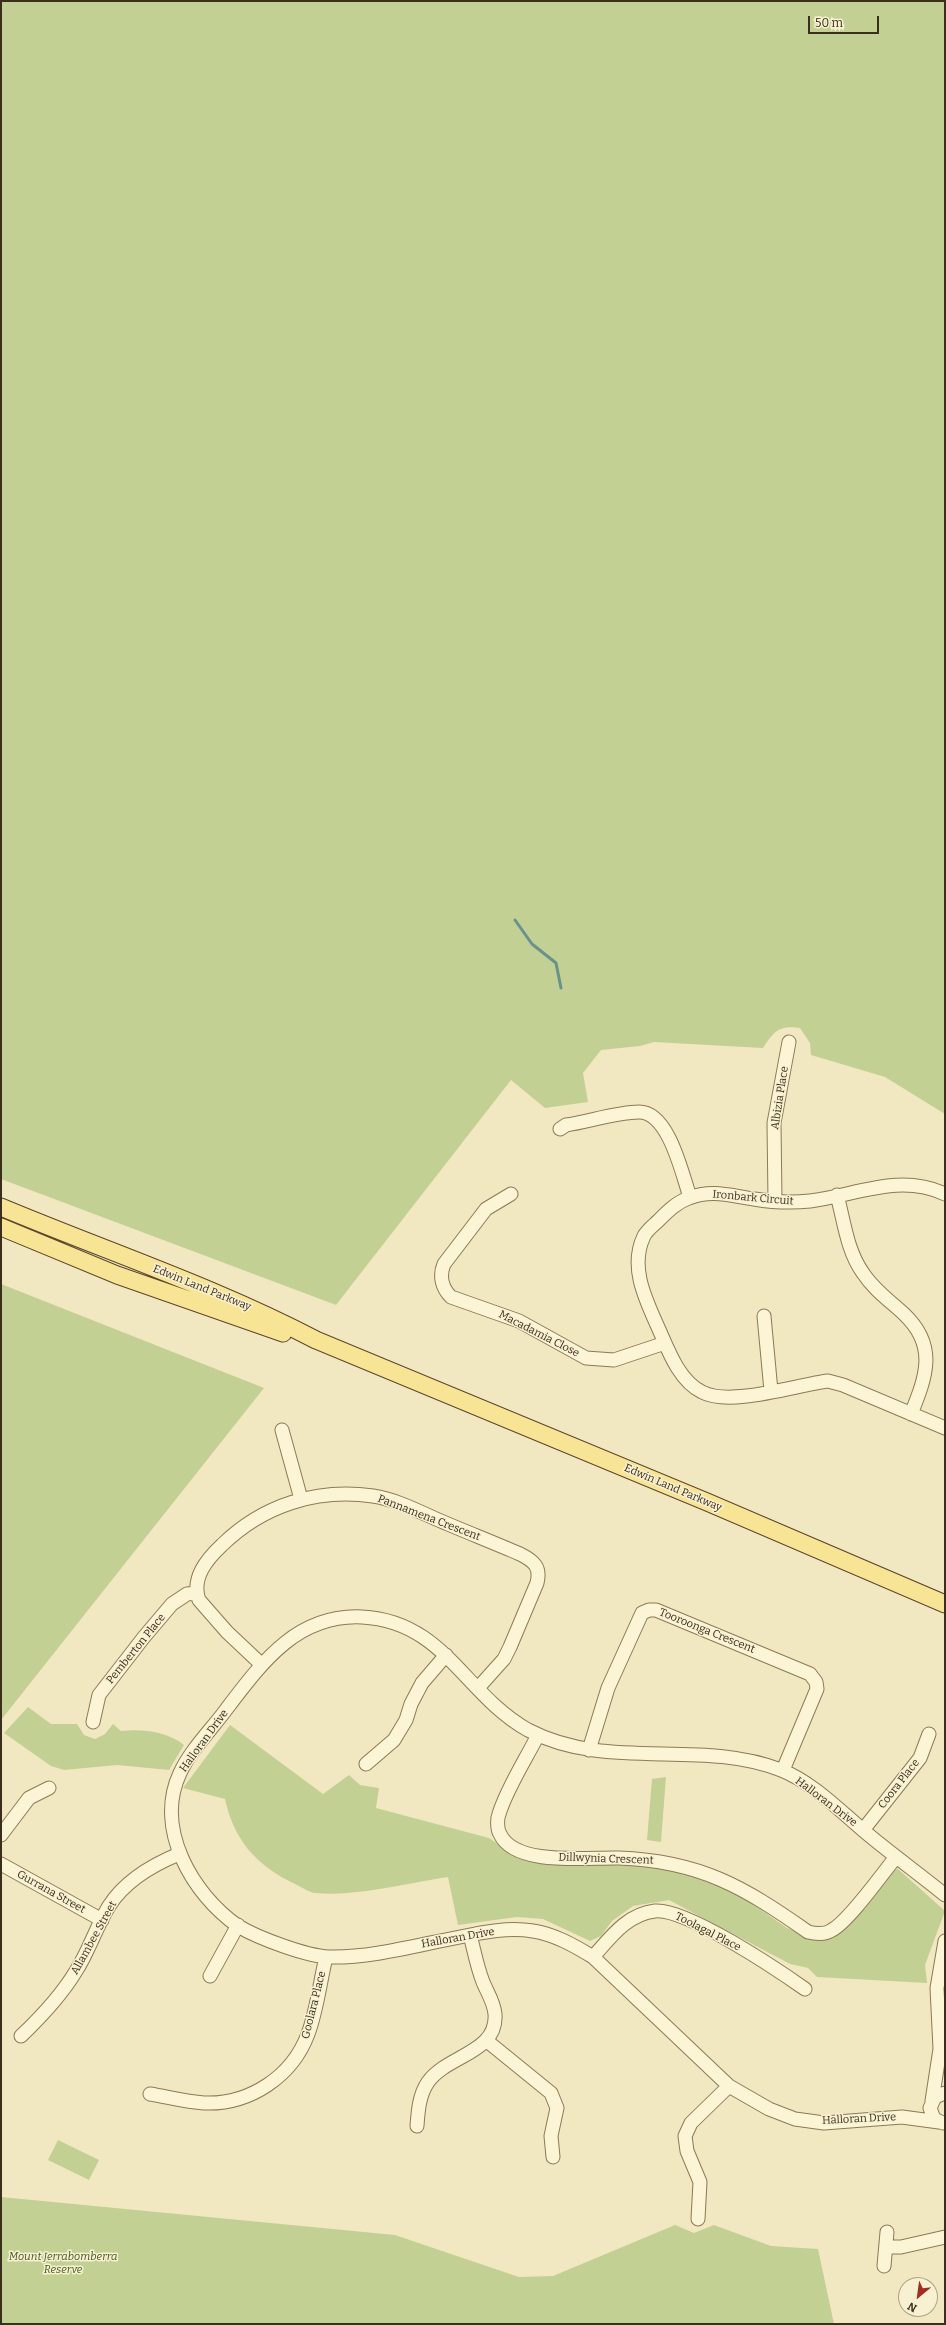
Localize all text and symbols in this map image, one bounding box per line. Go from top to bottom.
scale bar [810,8,881,34]
text: 50 m [815,16,843,30]
street label: Albizia Place [768,1065,792,1131]
street label: Ironbark Circuit [712,1188,794,1208]
street label: Edwin Land Parkway [151,1262,253,1314]
street label: Macadamia Close [496,1308,582,1360]
street label: Edwin Land Parkway [622,1461,724,1515]
street label: Pannamena Crescent [376,1492,482,1544]
street label: Tooroonga Crescent [657,1606,757,1656]
street label: Pemberton Place [104,1611,168,1687]
street label: Halloran Drive [177,1707,231,1775]
street label: Coora Place [876,1757,922,1811]
street label: Halloran Drive [792,1774,860,1830]
street label: Dillwynia Crescent [558,1851,654,1867]
street label: Gurrana Street [14,1868,88,1916]
street label: Allambee Street [68,1899,120,1977]
street label: Toolagal Place [673,1910,743,1954]
street label: Halloran Drive [420,1925,496,1951]
street label: Goolara Place [299,1970,329,2040]
street label: Halloran Drive [822,2110,896,2128]
park label: Mount Jerrabomberra Reserve [9,2250,117,2276]
north arrow [898,2277,938,2317]
text: N [906,2299,919,2315]

